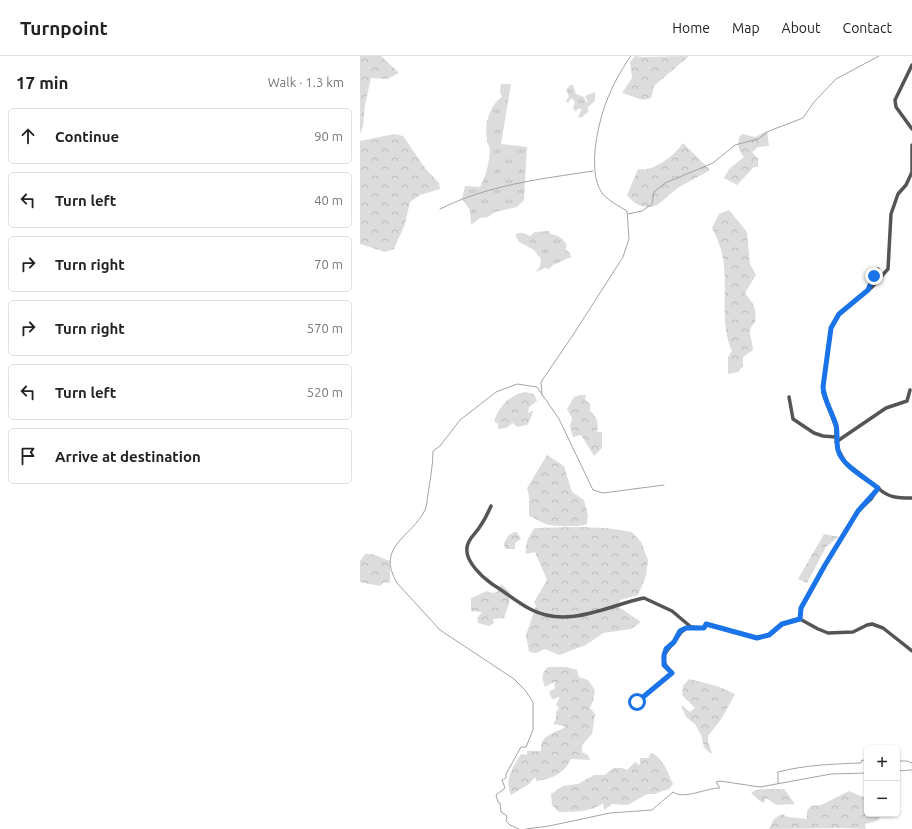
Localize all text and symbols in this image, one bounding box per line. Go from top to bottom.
text: Turnpoint [20,17,108,39]
text: Home [672,20,710,36]
text: Map [732,20,760,36]
text: About [782,20,821,36]
text: Contact [843,20,892,36]
text: 17 min [16,73,69,92]
text: Walk · 1.3 km [268,75,344,89]
icon: ahead [17,125,39,147]
text: Continue [55,128,119,145]
text: 90 m [314,129,343,143]
icon: left [17,189,39,211]
text: Turn left [55,192,116,209]
text: 40 m [314,193,343,207]
icon: right [17,253,39,275]
text: Turn right [55,256,125,273]
text: 70 m [314,257,343,271]
route end [865,267,883,285]
icon: right [17,317,39,339]
text: Turn right [55,320,125,337]
text: 570 m [307,321,343,335]
icon: left [17,381,39,403]
text: Turn left [55,384,116,401]
text: 520 m [307,385,343,399]
icon: arrive [17,445,39,467]
text: Arrive at destination [55,448,201,465]
route start [628,693,646,711]
map controls [864,745,900,817]
button: + [864,745,900,781]
button: − [864,781,900,817]

